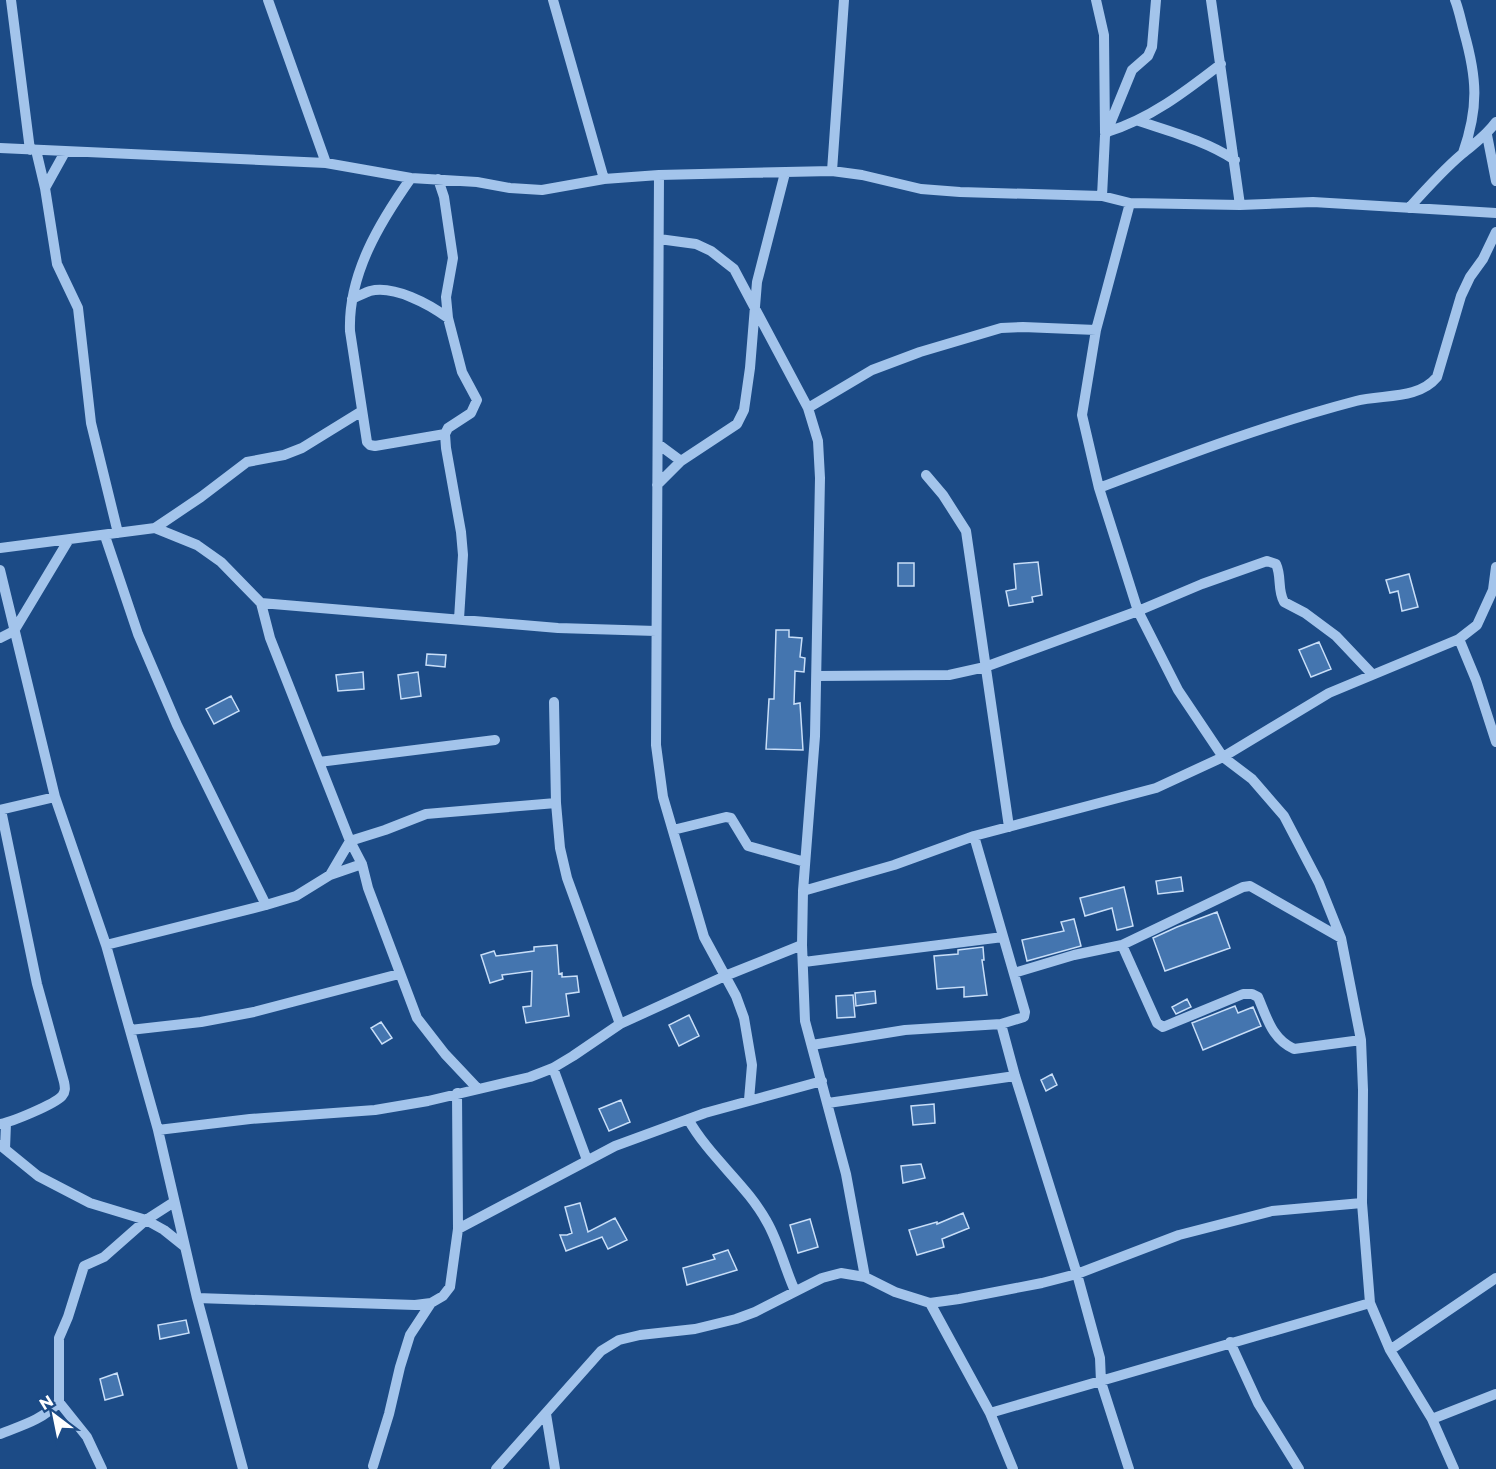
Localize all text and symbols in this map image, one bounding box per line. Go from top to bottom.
north arrow [24,1385,84,1445]
text: N [36,1391,57,1414]

